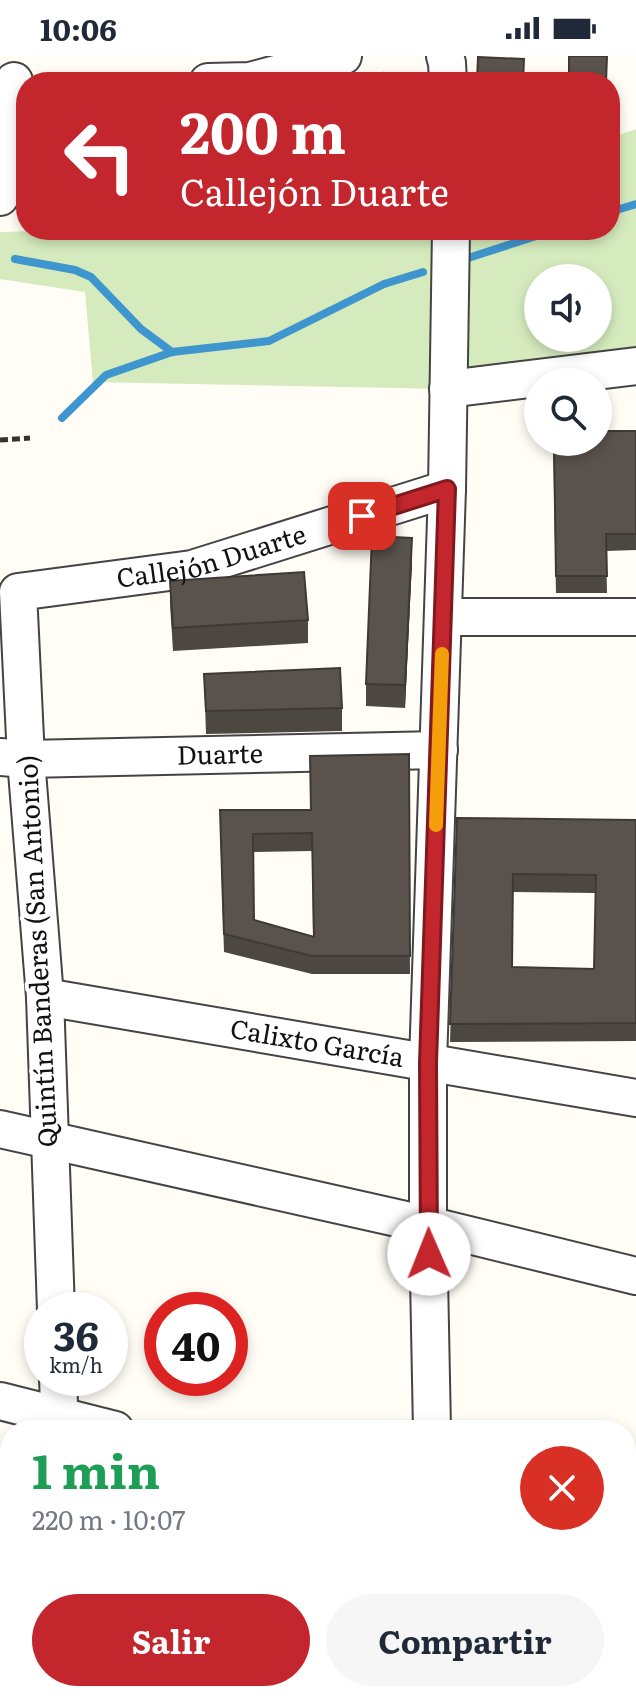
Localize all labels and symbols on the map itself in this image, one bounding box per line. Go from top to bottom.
pin [328,482,396,550]
street label: Callejón Duarte [114,513,310,596]
street label: Duarte [176,732,263,773]
street label: Quintín Banderas (San Antonio) [6,754,65,1148]
street label: Calixto García [228,1007,407,1075]
position arrow [387,1212,471,1296]
speed limit sign: 40 [144,1292,248,1396]

